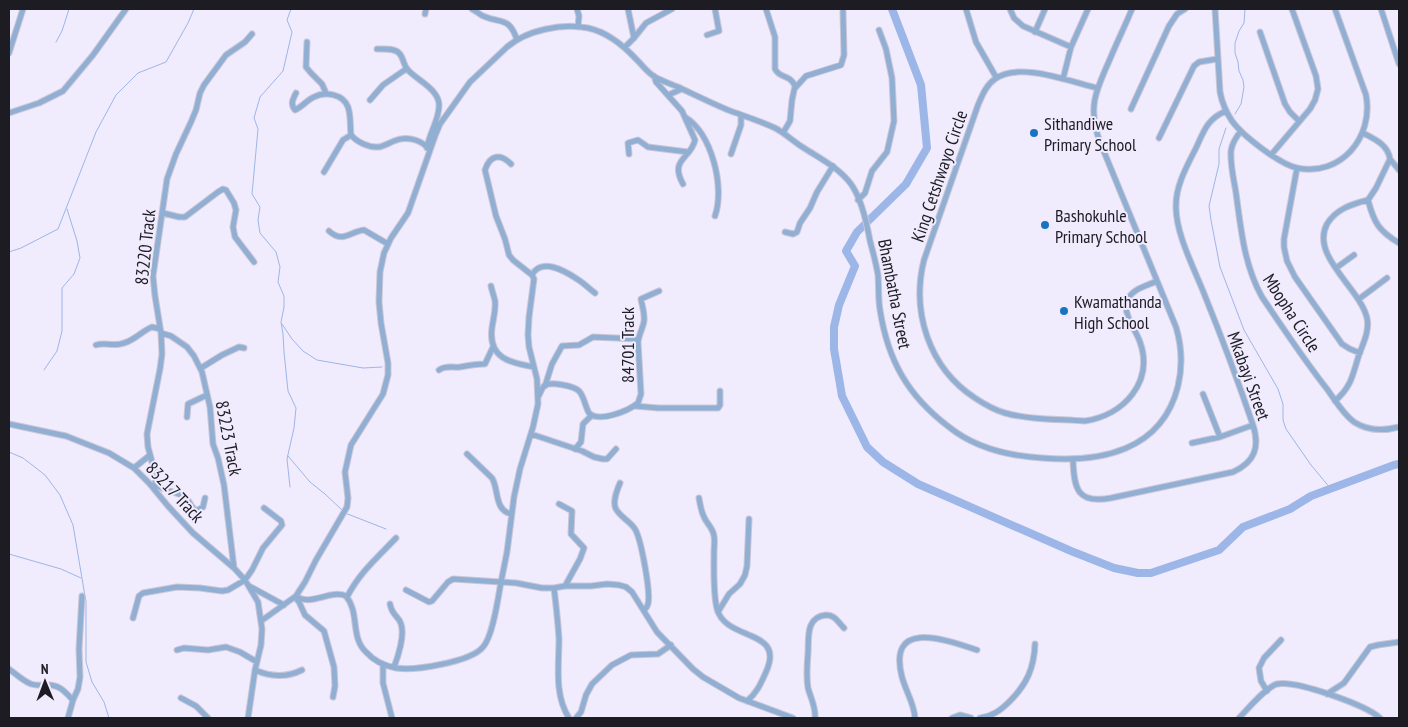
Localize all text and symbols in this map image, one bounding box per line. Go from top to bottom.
street label: King Cetshwayo Circle [906,107,972,245]
place label: Sithandiwe Primary School [1044,112,1137,156]
marker: Sithandiwe Primary School [1028,127,1040,139]
place label: Bashokuhle Primary School [1055,204,1148,248]
street label: 83220 Track [130,208,160,286]
marker: Bashokuhle Primary School [1039,219,1051,231]
street label: Bhambatha Street [873,237,917,351]
street label: Mbopha Circle [1258,269,1326,357]
place label: Kwamathanda High School [1074,290,1162,334]
marker: Kwamathanda High School [1058,305,1070,317]
street label: 84701 Track [616,307,639,383]
street label: Mkabayi Street [1222,329,1276,423]
street label: 83223 Track [210,399,248,477]
street label: 83217 Track [141,457,209,527]
north arrow [20,657,70,707]
text: N [41,660,49,678]

